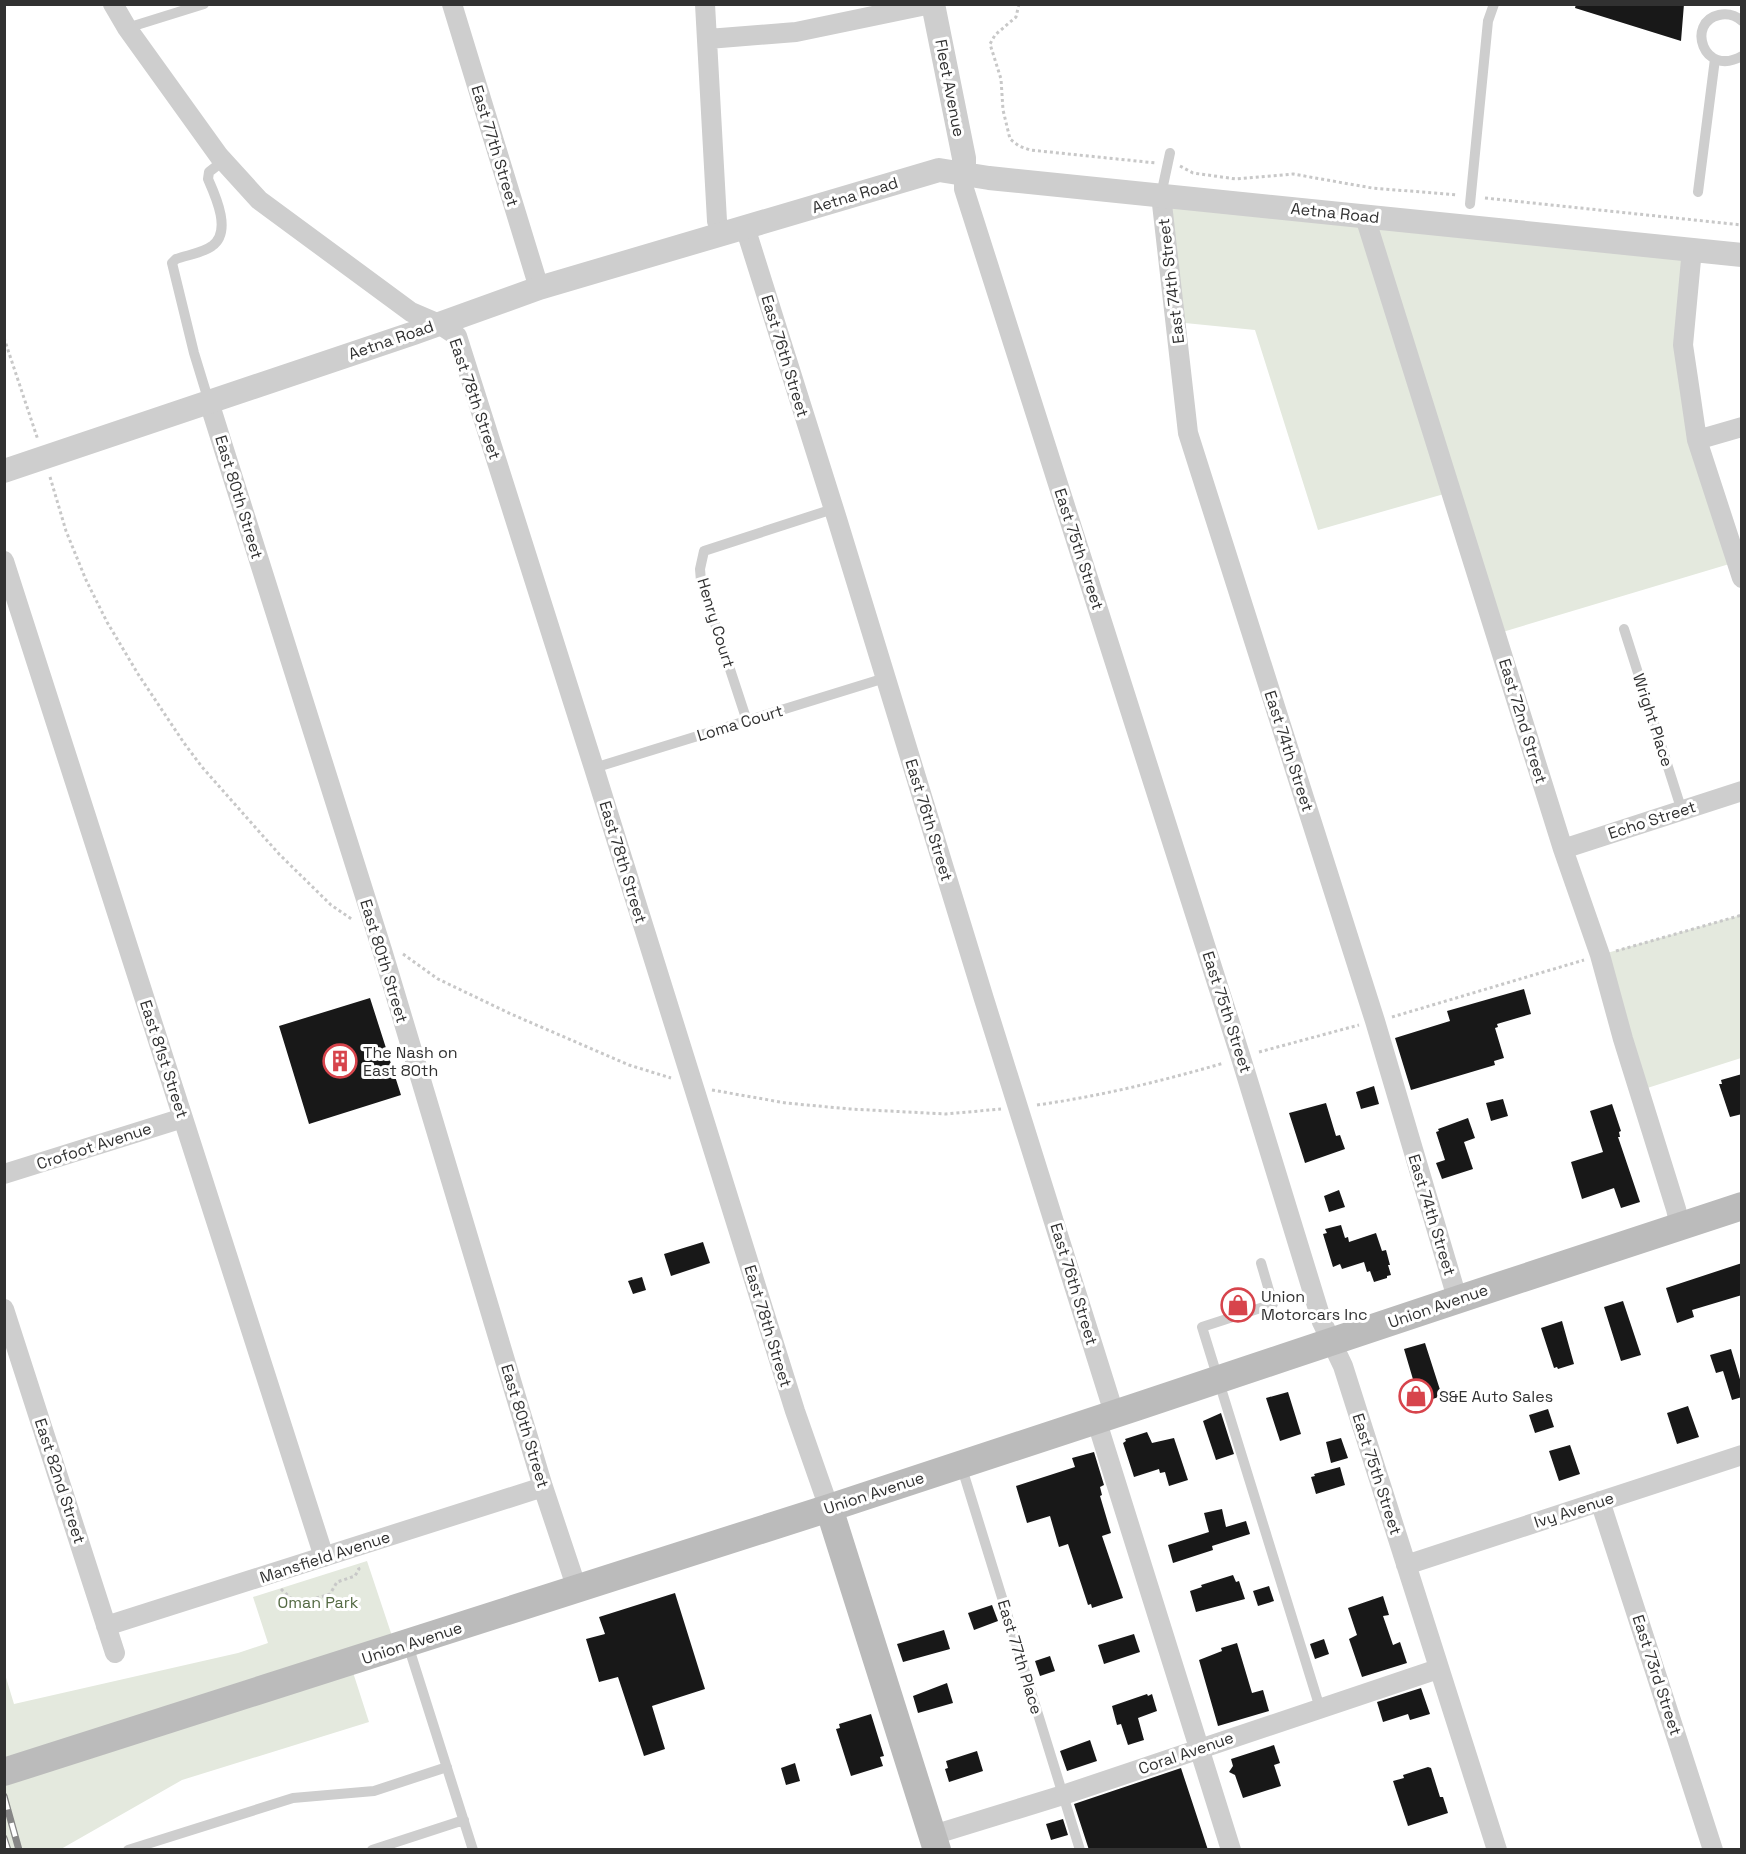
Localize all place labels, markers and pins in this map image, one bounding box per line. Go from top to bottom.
place label: The Nash on East 80th [363,1042,458,1081]
building icon: The Nash on East 80th [322,1043,358,1079]
place label: Union Motorcars Inc [1261,1286,1368,1325]
shop icon: Union Motorcars Inc [1220,1287,1256,1323]
shop icon: S&E Auto Sales [1398,1378,1434,1414]
place label: S&E Auto Sales [1439,1386,1553,1407]

